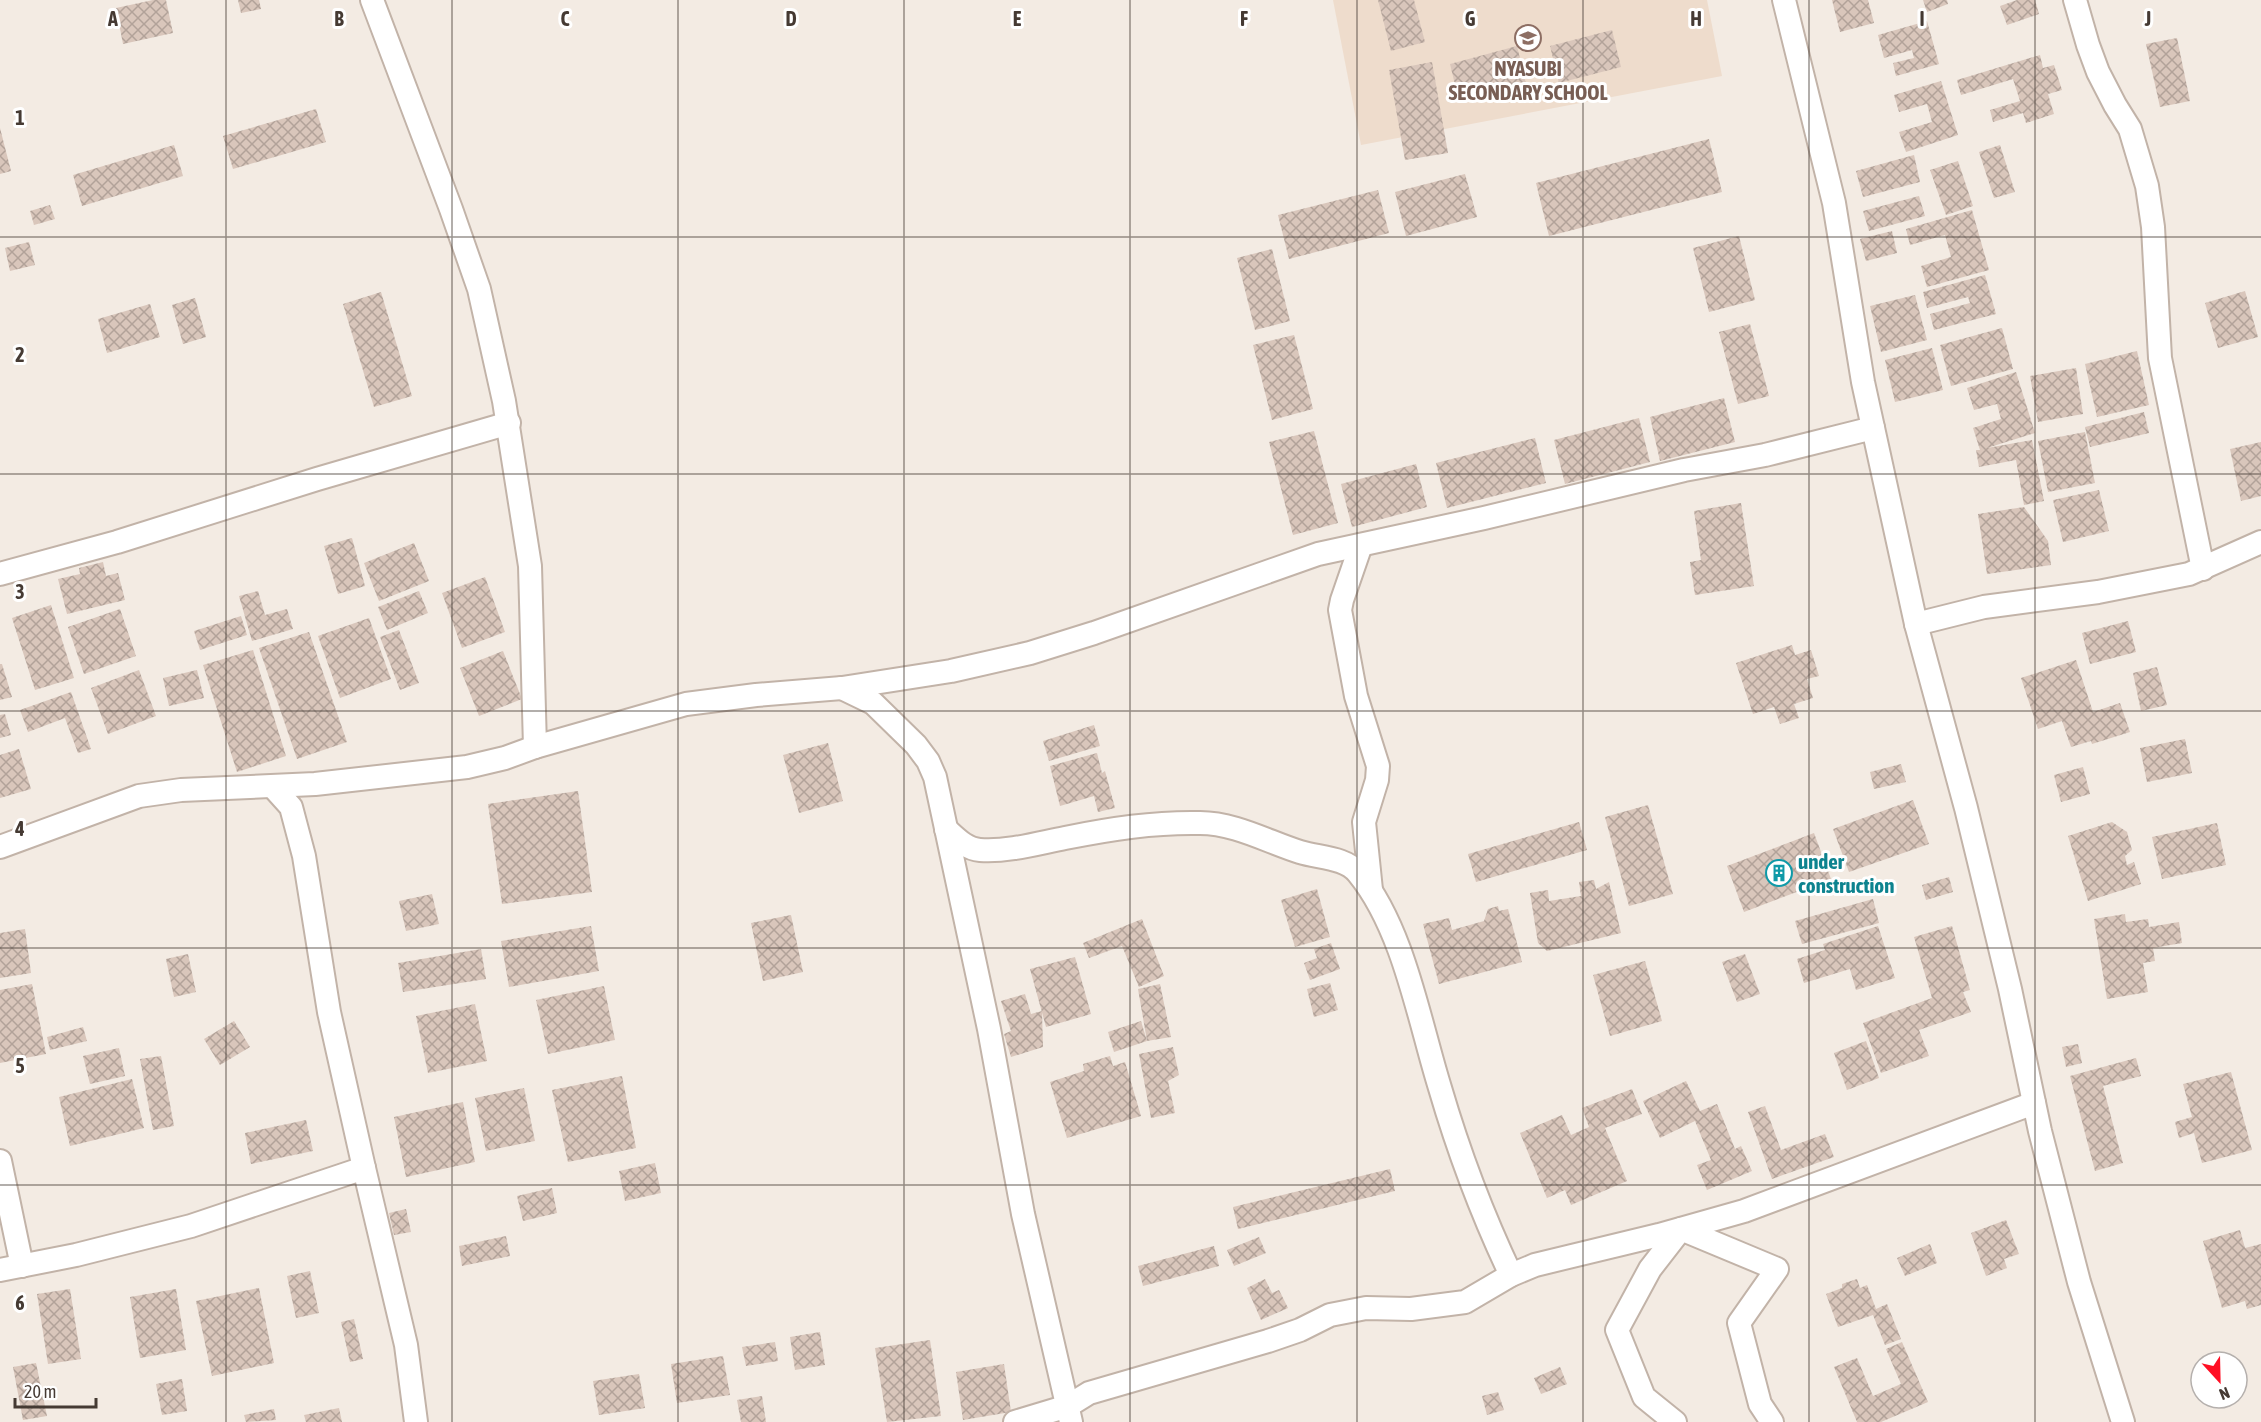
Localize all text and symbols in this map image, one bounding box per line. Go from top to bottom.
text: A [107,7,118,30]
text: B [334,7,344,30]
text: C [561,7,570,30]
text: D [785,7,797,30]
text: E [1013,7,1022,30]
text: F [1240,7,1248,30]
text: G [1465,7,1476,30]
text: H [1690,7,1702,30]
text: I [1919,7,1925,30]
text: J [2144,7,2151,30]
school or university icon: NYASUBI SECONDARY SCHOOL [1513,23,1543,53]
place label: NYASUBI SECONDARY SCHOOL [1448,56,1608,104]
text: 1 [15,106,25,129]
text: 2 [15,343,25,366]
text: 3 [15,580,25,603]
text: 4 [14,817,25,840]
place label: under construction [1798,849,1894,897]
building icon: under construction [1764,858,1794,888]
text: 5 [15,1054,25,1077]
text: 6 [15,1291,25,1314]
north arrow [2189,1350,2249,1410]
scale bar [15,1371,96,1409]
text: 20 m [24,1381,56,1402]
text: N [2217,1384,2232,1404]

